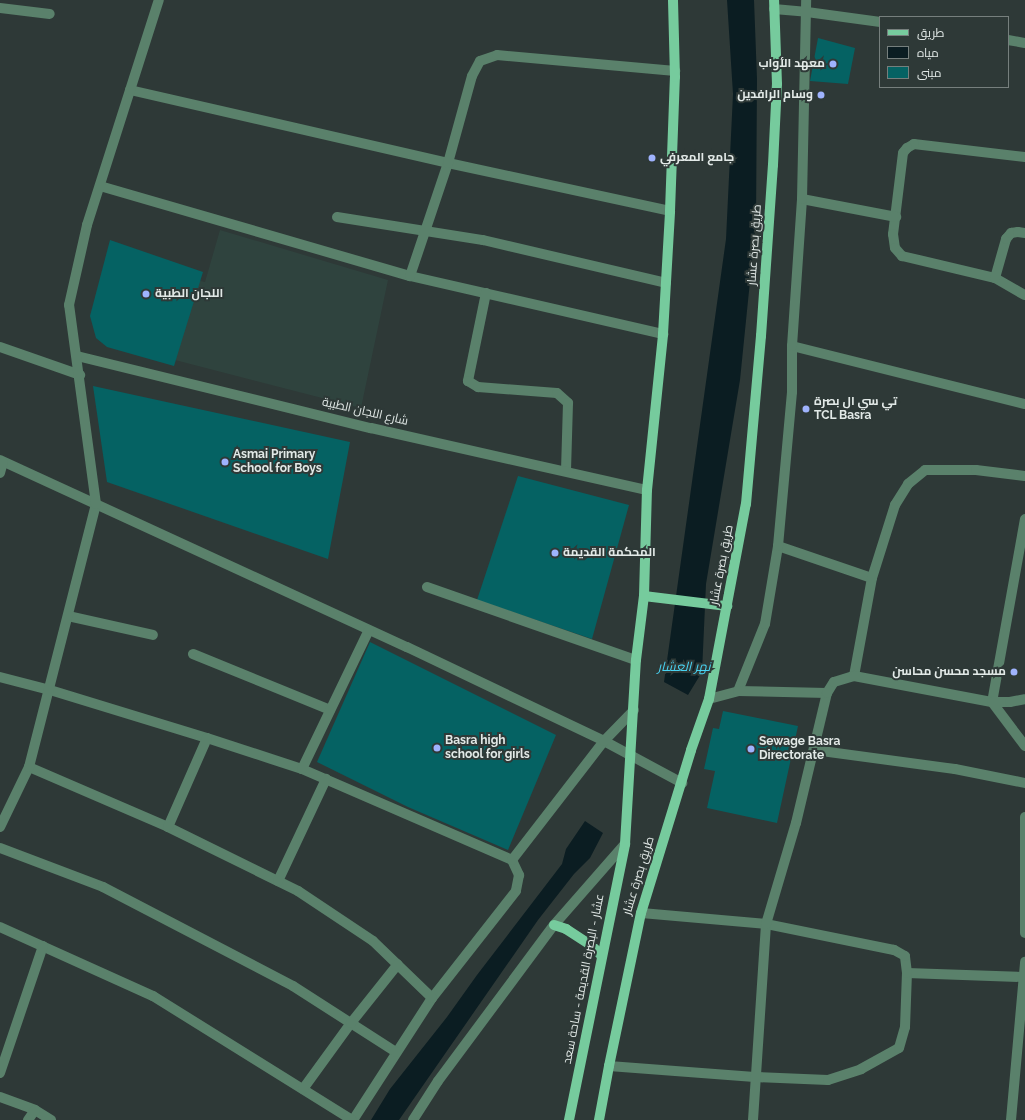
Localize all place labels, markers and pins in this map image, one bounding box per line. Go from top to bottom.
place label: معهد الأواب [758,57,825,71]
marker: معهد الأواب [828,59,838,69]
place label: وسام الرافدين [737,88,813,102]
marker: وسام الرافدين [816,90,826,100]
place label: جامع المعرفي [660,151,734,165]
marker: جامع المعرفي [647,153,657,163]
place label: اللجان الطبية [155,287,223,301]
marker: اللجان الطبية [140,288,152,300]
place label: تي سي ال بصرة TCL Basra [814,395,897,423]
marker: تي سي ال بصرة TCL Basra [801,404,811,414]
place label: Asmai Primary School for Boys [233,448,322,476]
marker: Asmai Primary School for Boys [220,457,230,467]
place label: المحكمة القديمة [563,546,656,560]
marker: المحكمة القديمة [550,548,560,558]
place label: مسجد محسن محاسن [892,665,1006,679]
marker: مسجد محسن محاسن [1009,667,1019,677]
place label: Basra high school for girls [445,734,530,762]
place label: Sewage Basra Directorate [759,735,840,763]
marker: Basra high school for girls [432,743,442,753]
marker: Sewage Basra Directorate [746,744,756,754]

